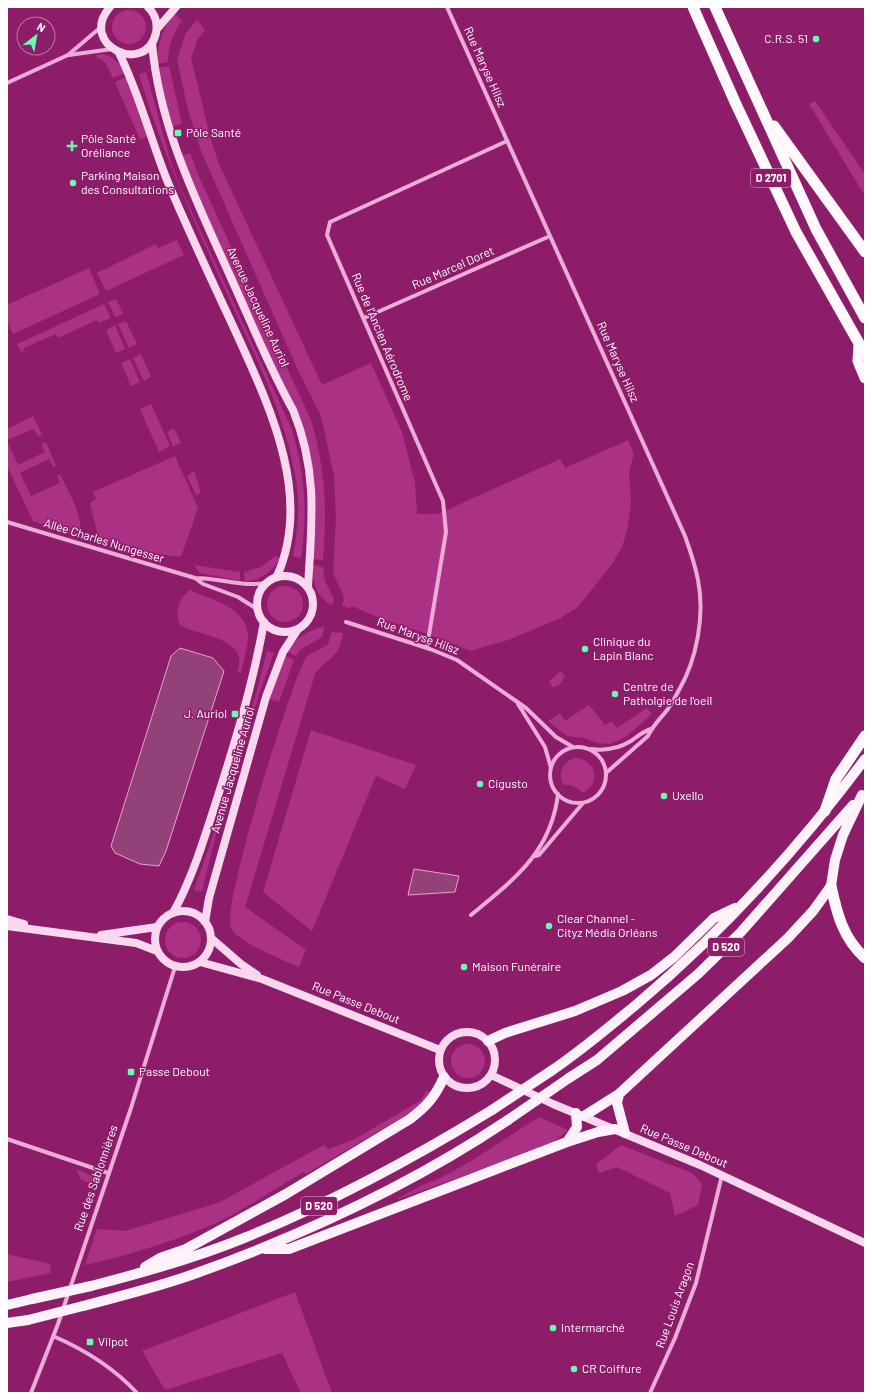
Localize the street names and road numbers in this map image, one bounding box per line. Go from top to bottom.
street label: Rue Maryse Hilsz [462,24,510,109]
road number: D 2701 [751,169,791,187]
street label: Rue Marcel Doret [409,243,496,291]
street label: Avenue Jacqueline Auriol [225,244,293,369]
street label: Rue de l'Ancien Aérodrome [350,270,416,403]
street label: Rue Maryse Hilsz [595,319,643,404]
street label: Allée Charles Nungesser [42,515,167,565]
street label: Rue Maryse Hilsz [375,614,461,656]
street label: Avenue Jacqueline Auriol [207,705,257,834]
road number: D 520 [708,938,744,956]
street label: Rue Passe Debout [310,978,402,1026]
street label: Rue Passe Debout [639,1120,730,1170]
street label: Rue des Sablonnières [70,1123,120,1233]
road number: D 520 [301,1197,337,1215]
street label: Rue Louis Aragon [652,1260,696,1350]

